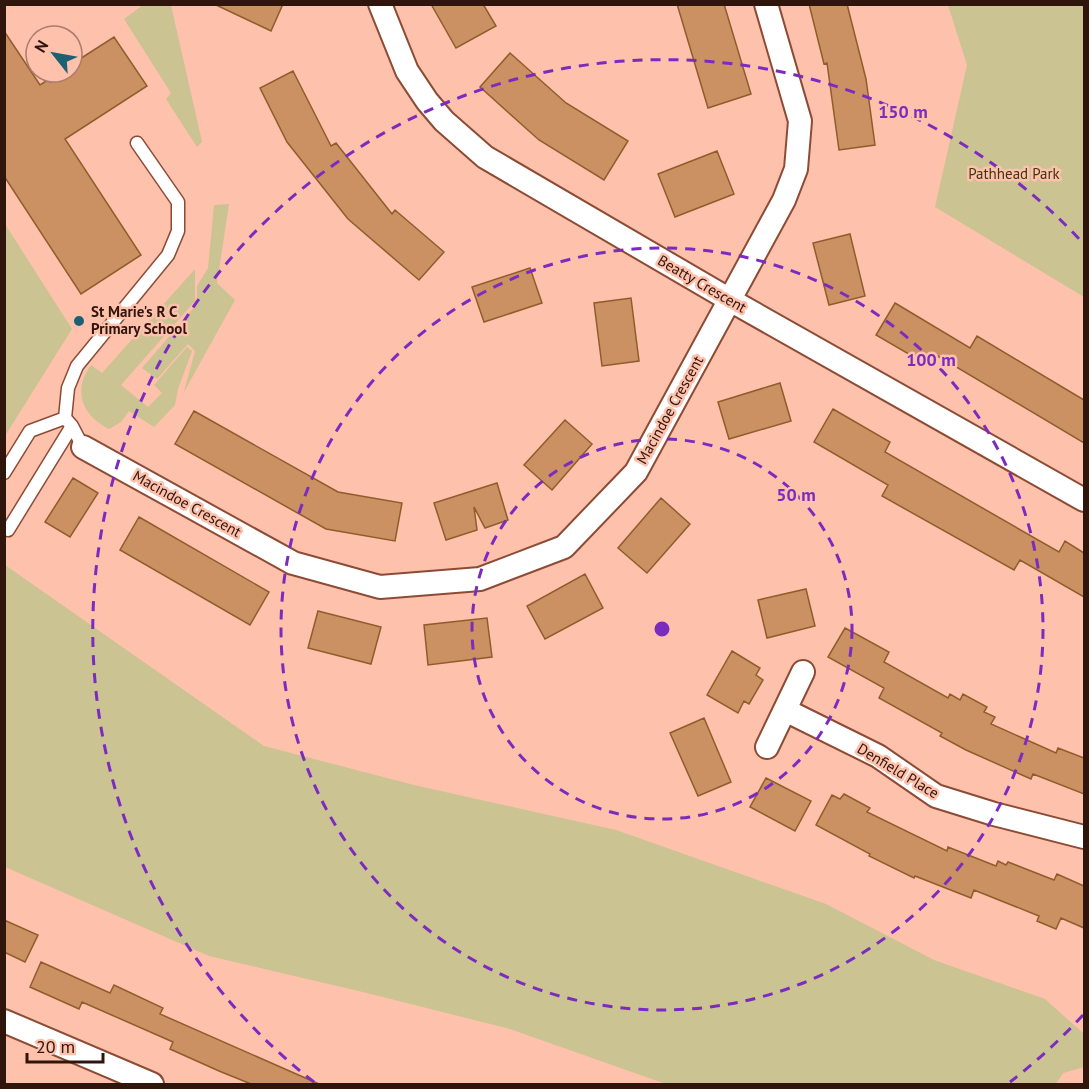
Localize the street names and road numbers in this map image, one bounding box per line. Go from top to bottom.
street label: Beatty Crescent [655,251,750,317]
street label: Macindoe Crescent [632,352,707,467]
street label: Macindoe Crescent [130,466,245,541]
street label: Denfield Place [854,739,943,802]

